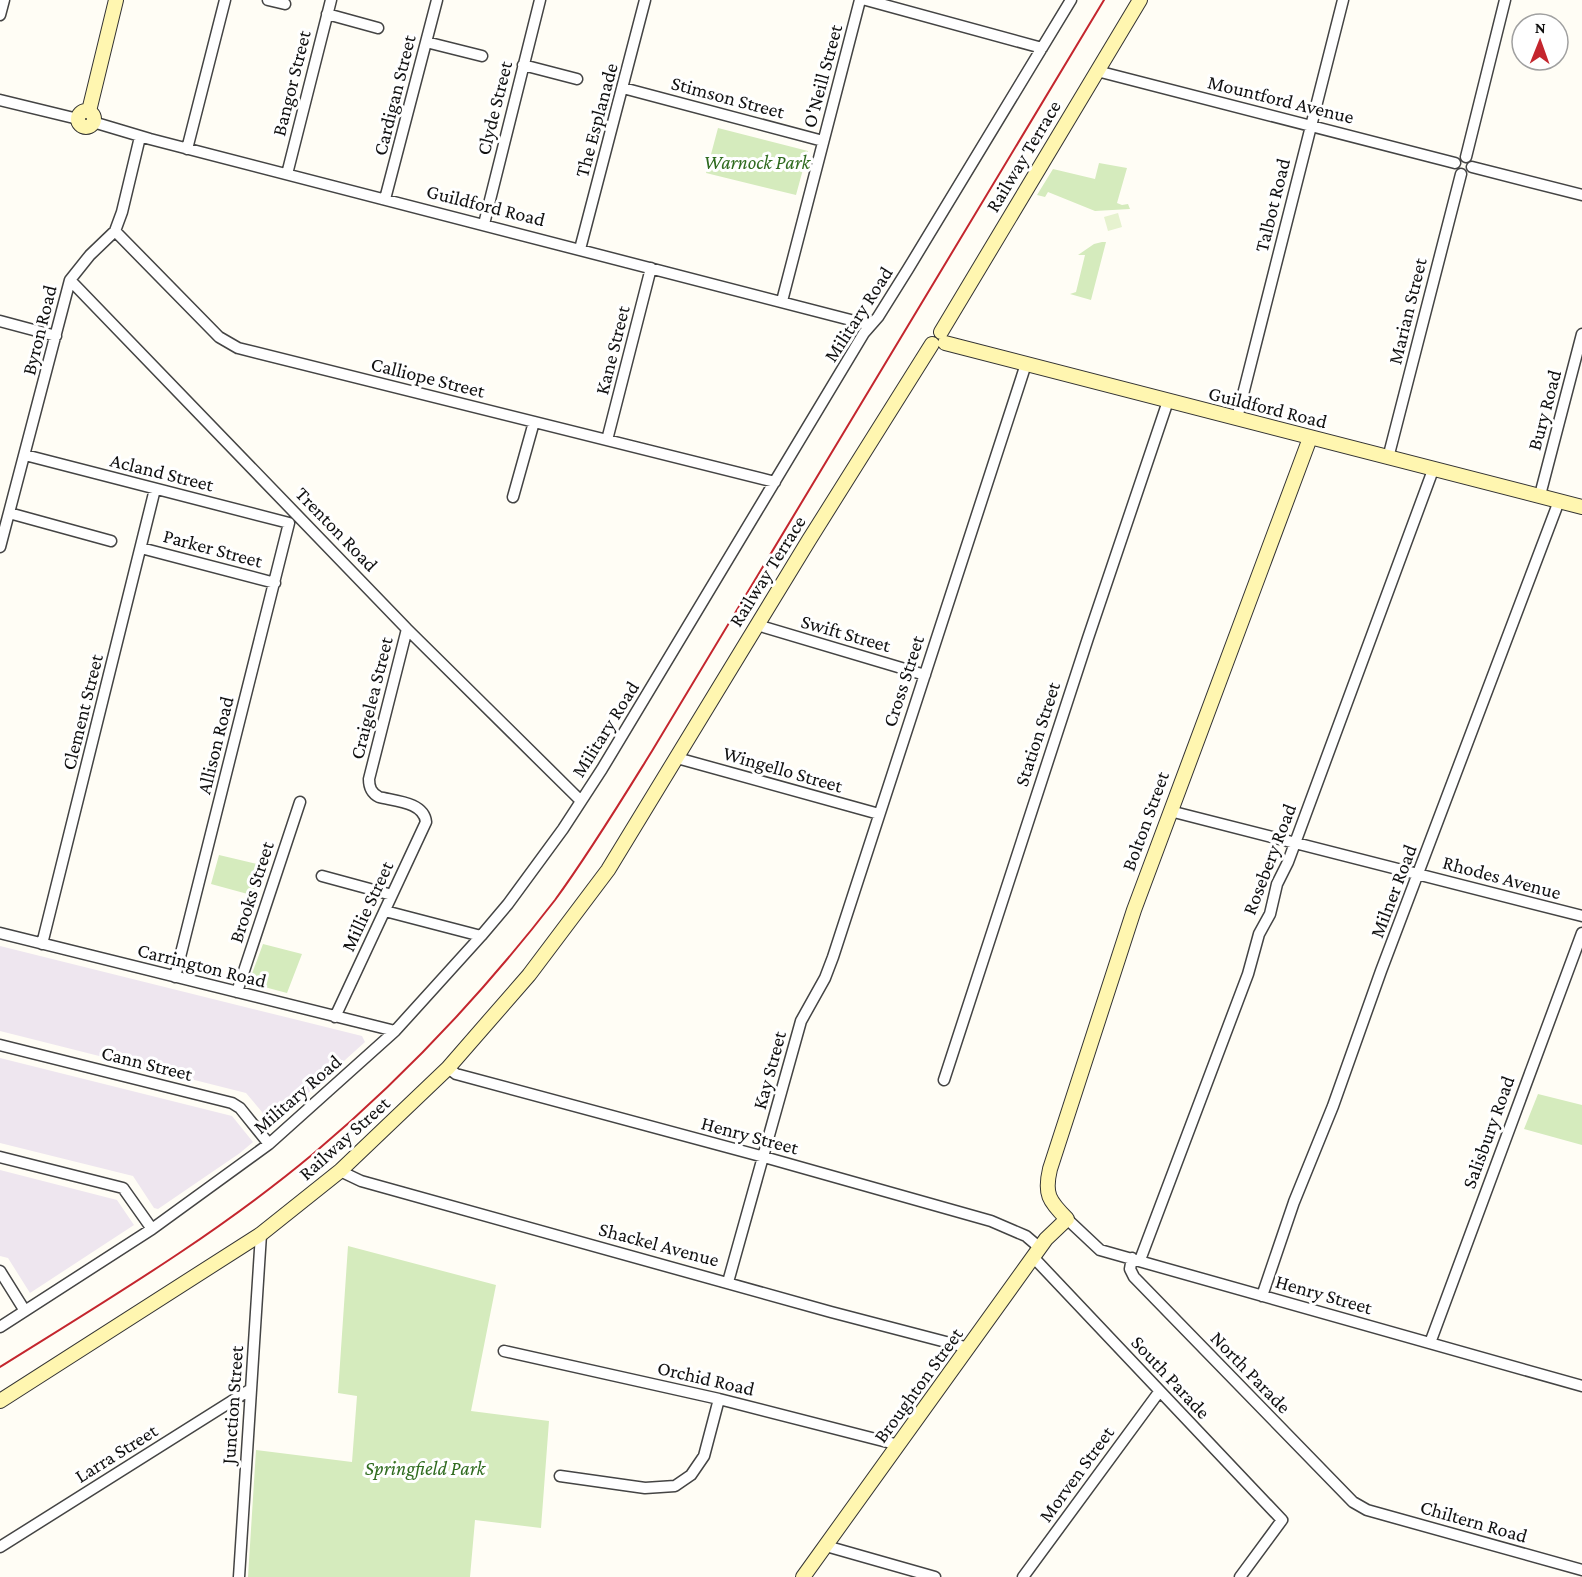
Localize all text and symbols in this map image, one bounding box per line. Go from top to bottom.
north arrow [1510,12,1570,72]
text: N [1535,19,1546,36]
street label: O'Neill Street [798,22,846,130]
street label: Bangor Street [267,28,316,138]
street label: Cardigan Street [368,32,421,158]
street label: Clyde Street [472,58,517,157]
street label: The Esplanade [570,60,623,180]
street label: Mountford Avenue [1206,70,1357,128]
street label: Stimson Street [669,71,787,123]
street label: Railway Terrace [981,96,1066,216]
park label: Warnock Park [704,151,812,173]
street label: Talbot Road [1250,155,1294,254]
street label: Guildford Road [424,180,548,230]
street label: Marian Street [1383,255,1431,366]
street label: Military Road [819,262,898,366]
street label: Byron Road [17,282,62,377]
street label: Kane Street [590,303,634,397]
street label: Calliope Street [369,352,488,403]
street label: Bury Road [1523,367,1566,453]
street label: Guildford Road [1206,382,1330,432]
street label: Acland Street [108,449,216,496]
street label: Trenton Road [291,482,383,576]
street label: Railway Terrace [724,511,811,631]
street label: Parker Street [161,524,265,572]
street label: Swift Street [799,610,894,656]
street label: Cross Street [878,632,928,729]
street label: Craigelea Street [345,634,398,762]
street label: Clement Street [57,651,107,772]
street label: Military Road [567,677,644,781]
street label: Station Street [1010,679,1064,789]
street label: Allison Road [192,693,238,796]
street label: Wingello Street [720,741,846,798]
street label: Bolton Street [1117,768,1173,874]
street label: Rosebery Road [1238,800,1301,918]
street label: Brooks Street [224,838,278,946]
street label: Milner Road [1365,841,1421,941]
street label: Rhodes Avenue [1440,851,1564,903]
street label: Millie Street [337,857,398,955]
street label: Carrington Road [135,938,269,993]
street label: Kay Street [748,1028,791,1112]
street label: Cann Street [99,1041,195,1085]
street label: Military Road [249,1050,346,1139]
street label: Salisbury Road [1457,1072,1520,1192]
street label: Railway Street [294,1091,395,1185]
street label: Henry Street [699,1111,801,1160]
street label: Shackel Avenue [596,1217,722,1271]
street label: Henry Street [1273,1270,1375,1319]
street label: Broughton Street [869,1323,968,1447]
street label: North Parade [1206,1326,1296,1418]
street label: South Parade [1127,1331,1215,1423]
street label: Junction Street [217,1345,248,1467]
street label: Orchid Road [655,1356,757,1400]
street label: Larra Street [71,1419,162,1487]
street label: Morven Street [1034,1422,1118,1526]
park label: Springfield Park [365,1457,486,1480]
street label: Chiltern Road [1418,1495,1531,1547]

